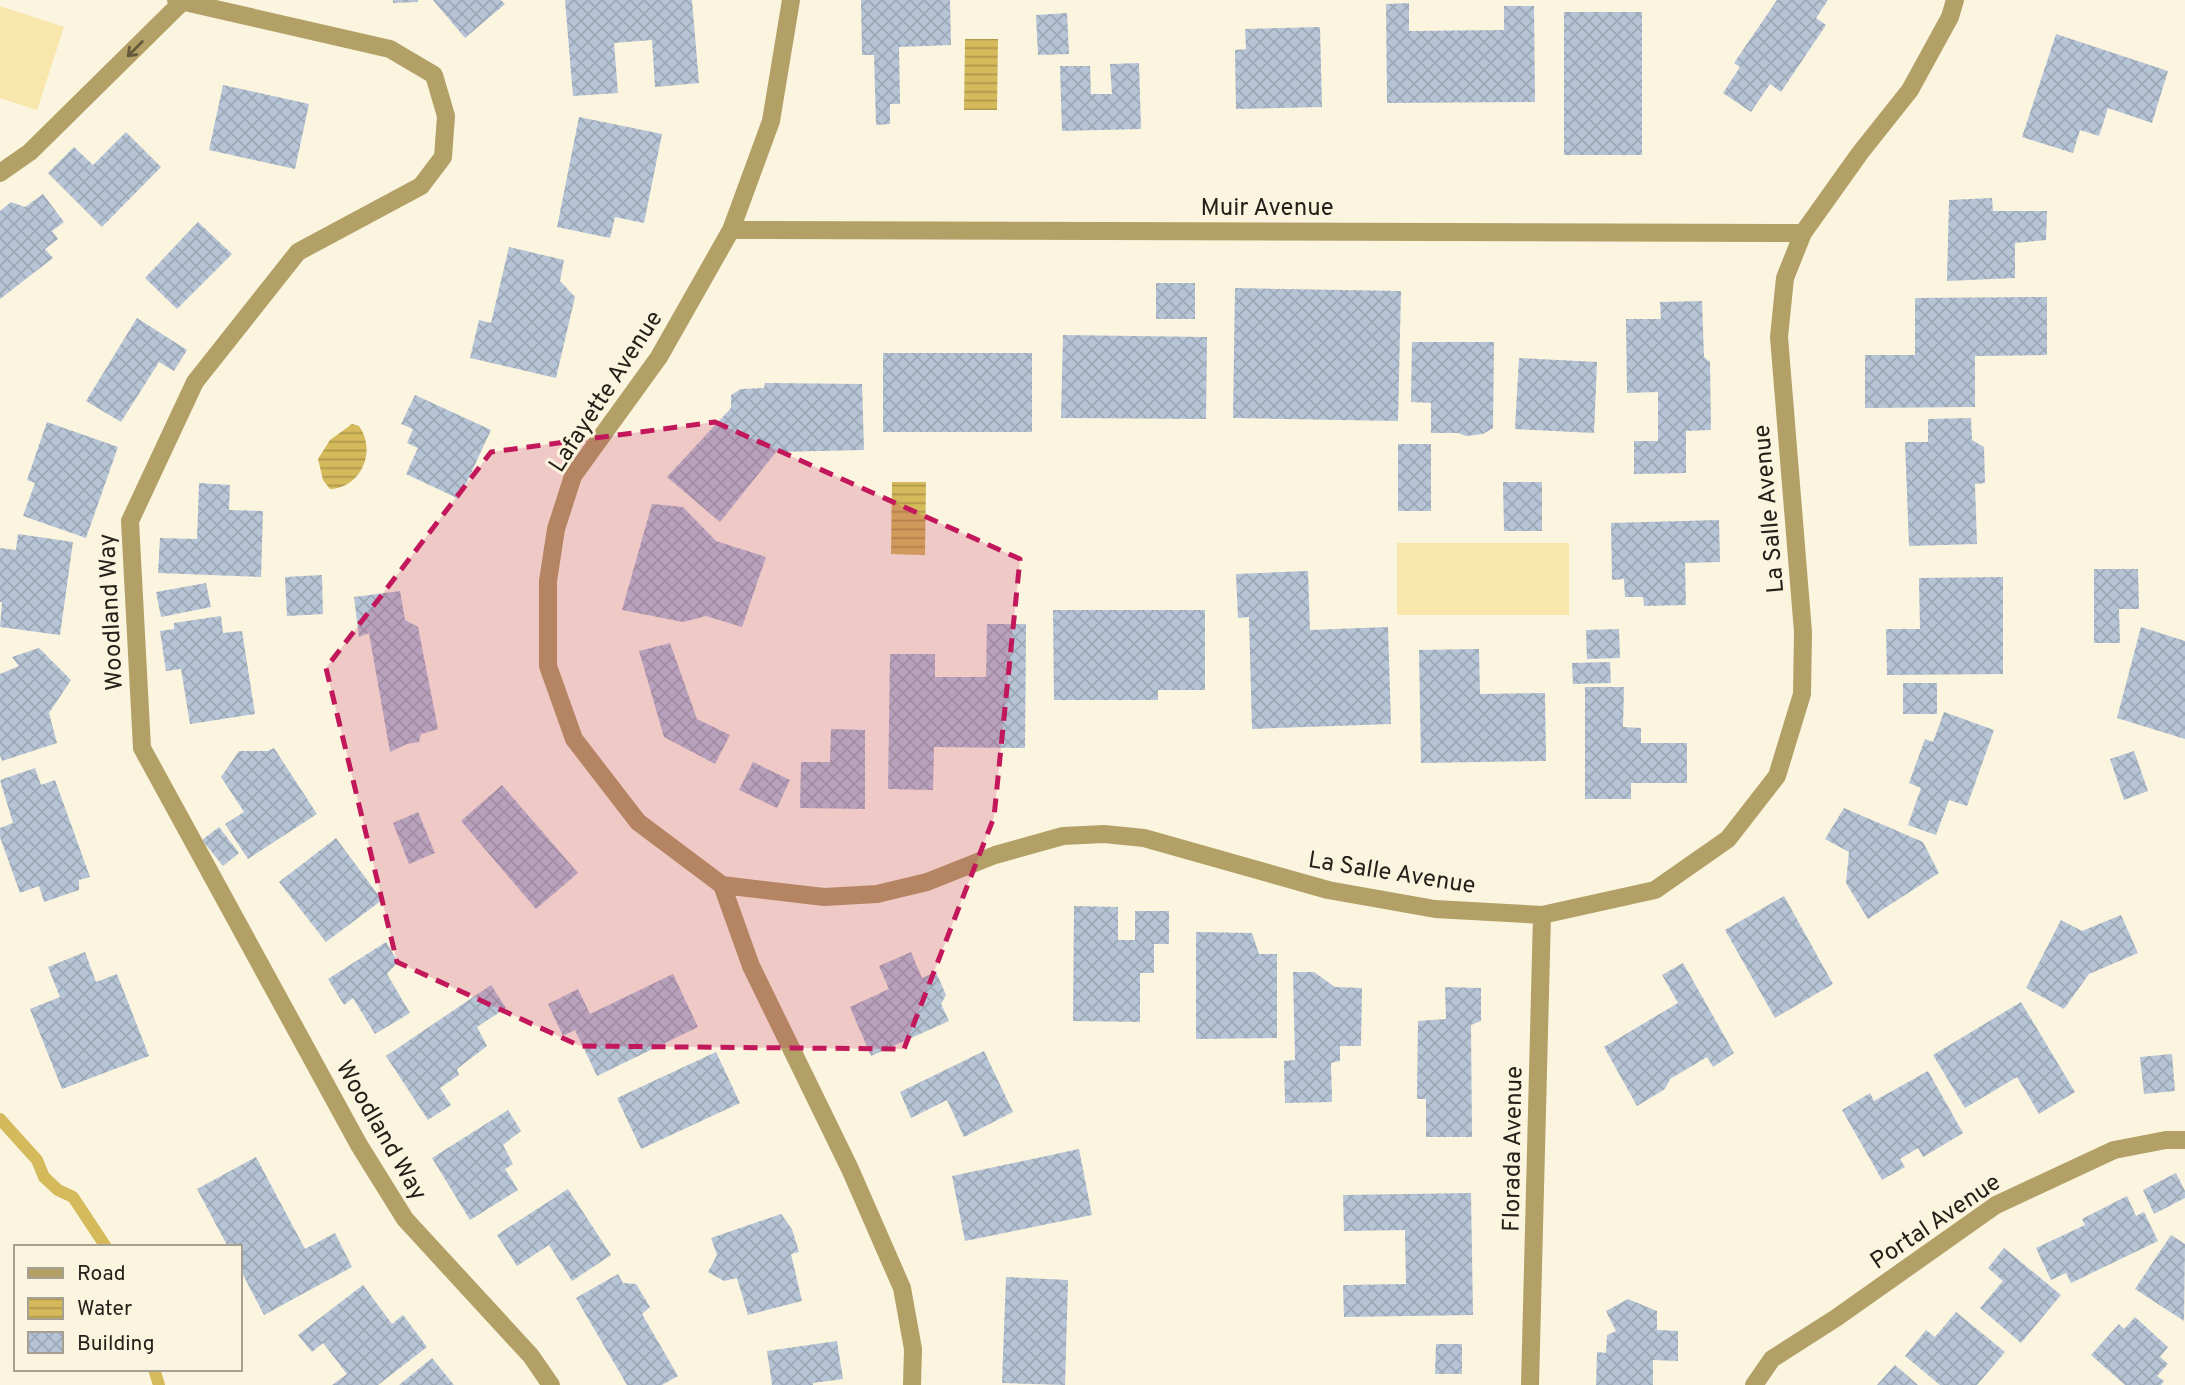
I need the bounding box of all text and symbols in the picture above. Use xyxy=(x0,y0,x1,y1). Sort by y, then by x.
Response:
one-way arrow xyxy=(126,41,143,58)
street label: Muir Avenue xyxy=(1200,194,1334,224)
street label: Lafayette Avenue xyxy=(543,305,670,479)
street label: La Salle Avenue xyxy=(1748,423,1792,594)
street label: Woodland Way xyxy=(93,533,131,691)
street label: La Salle Avenue xyxy=(1306,846,1478,902)
street label: Woodland Way xyxy=(328,1055,433,1207)
street label: Florada Avenue xyxy=(1498,1066,1530,1232)
street label: Portal Avenue xyxy=(1865,1168,2007,1277)
legend xyxy=(14,1245,242,1371)
text: Road xyxy=(77,1261,126,1288)
text: Water xyxy=(77,1296,132,1323)
text: Building xyxy=(77,1331,155,1358)

